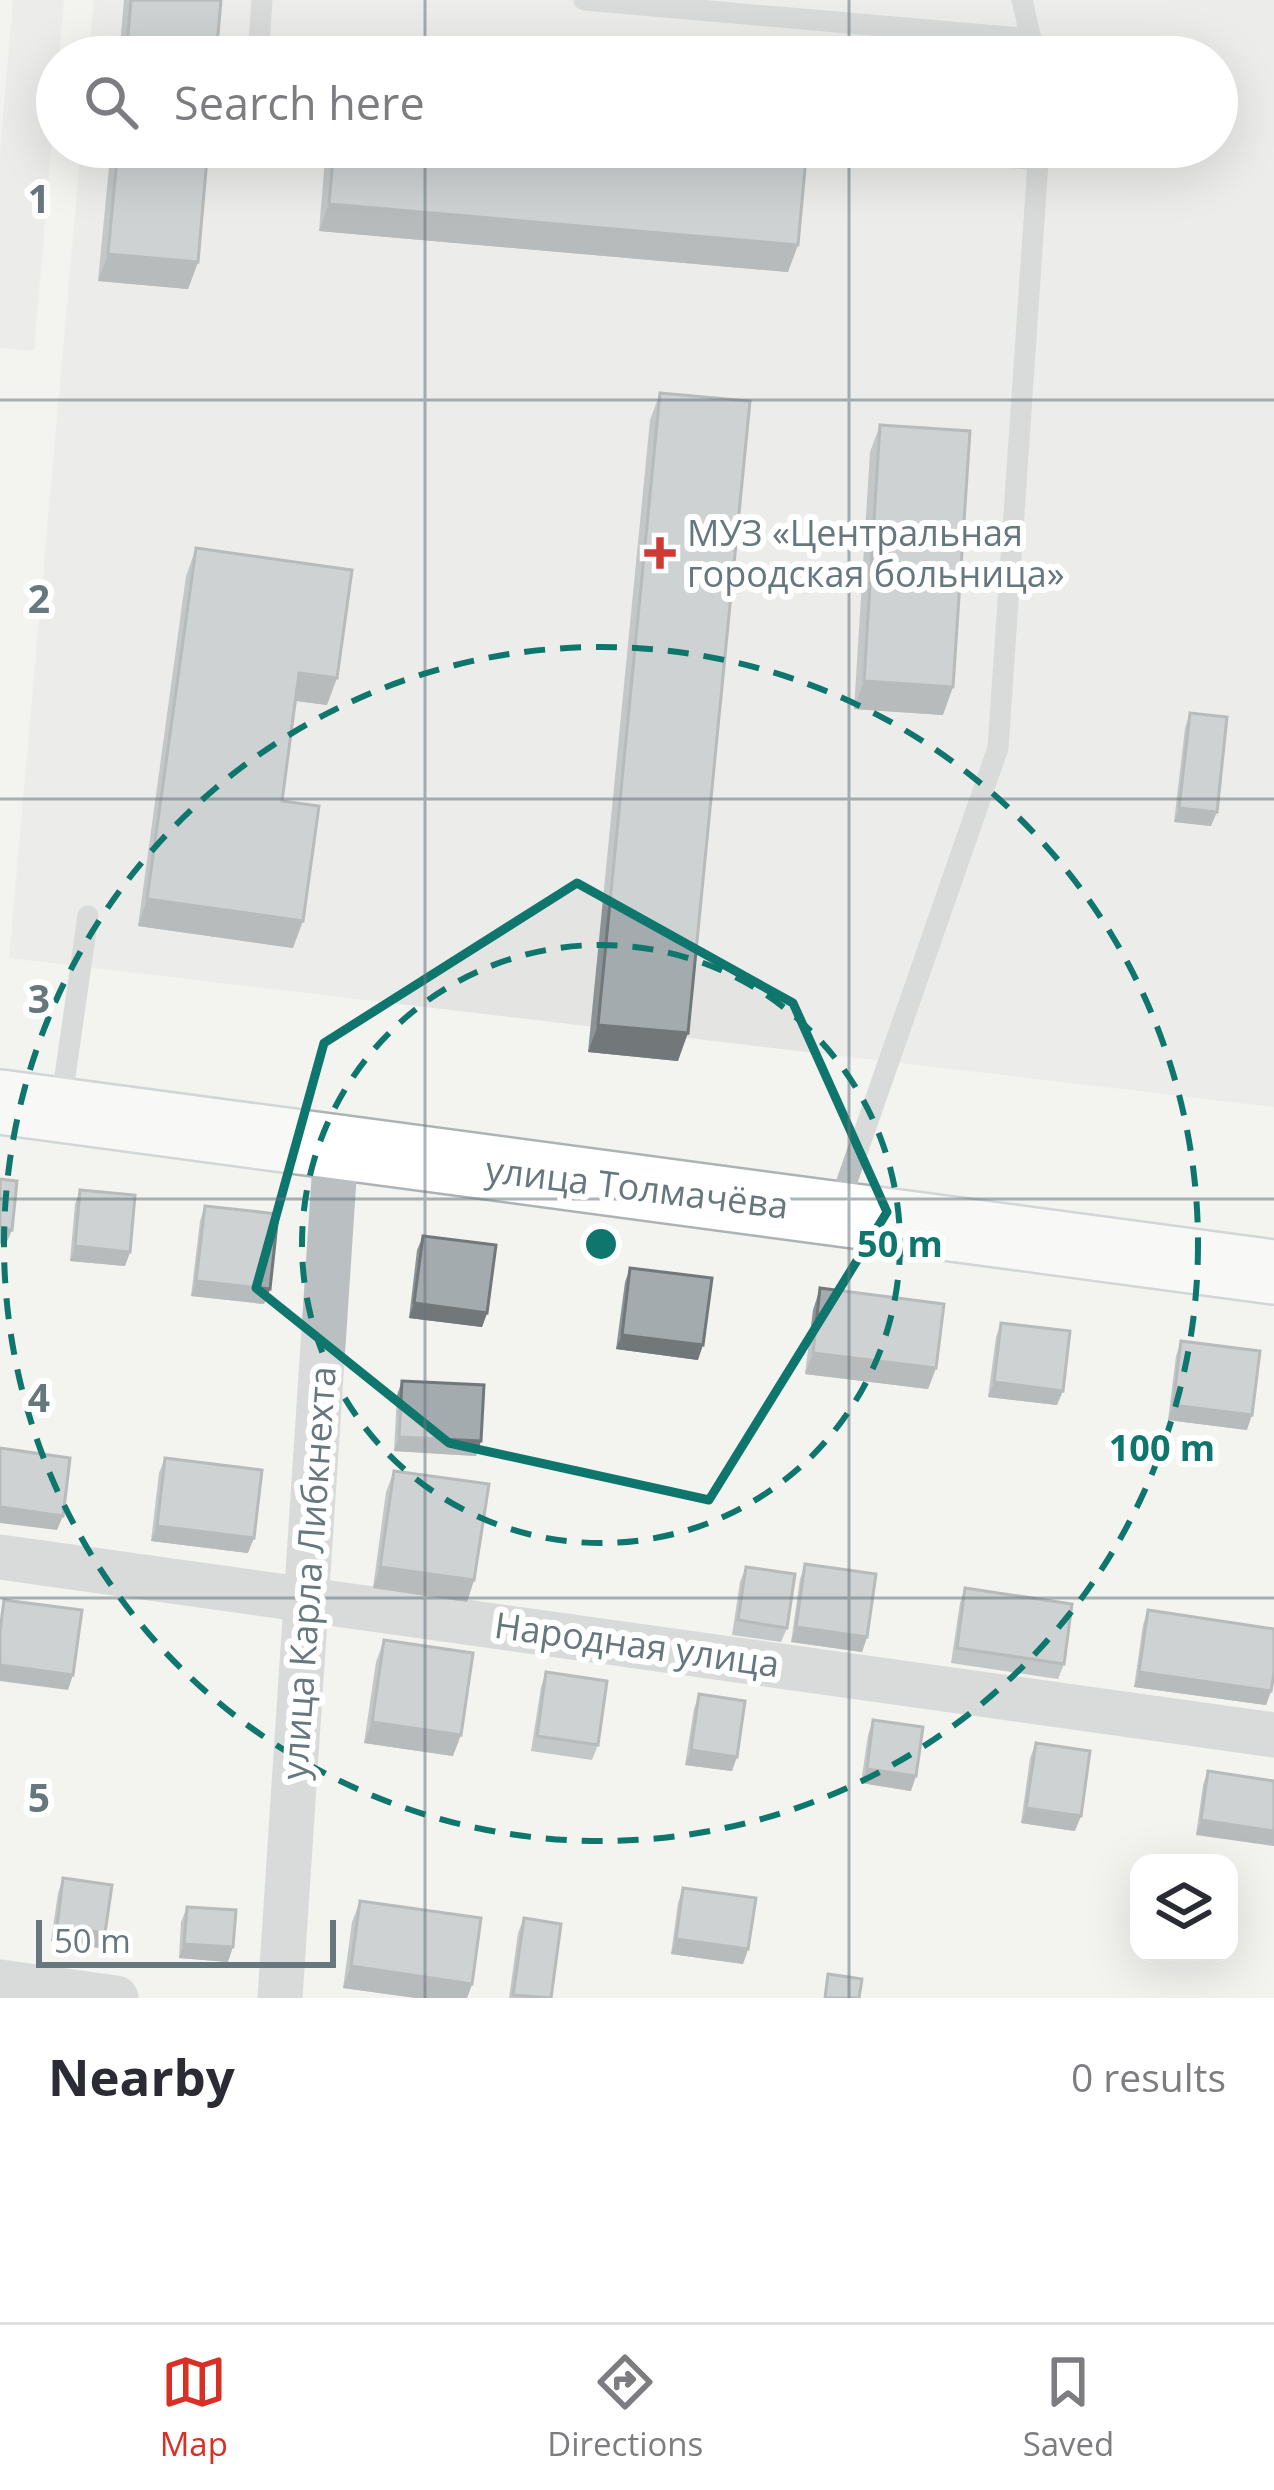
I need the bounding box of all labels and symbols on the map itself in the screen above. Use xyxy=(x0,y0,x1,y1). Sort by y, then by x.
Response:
text: 1 xyxy=(28,171,50,224)
place label: МУЗ «Центральная городская больница» xyxy=(687,508,1065,598)
marker: МУЗ «Центральная городская больница» xyxy=(644,537,676,569)
text: 2 xyxy=(28,571,50,624)
text: 3 xyxy=(28,971,50,1024)
street label: улица Толмачёва xyxy=(483,1144,791,1230)
text: 50 m xyxy=(857,1219,943,1268)
centre of rings xyxy=(580,1223,622,1265)
street label: улица Карла Либкнехта xyxy=(269,1365,347,1781)
text: 4 xyxy=(28,1370,50,1423)
text: 100 m xyxy=(1109,1423,1215,1472)
street label: Народная улица xyxy=(491,1600,783,1688)
text: 5 xyxy=(28,1770,50,1823)
scale bar xyxy=(36,1914,336,1967)

